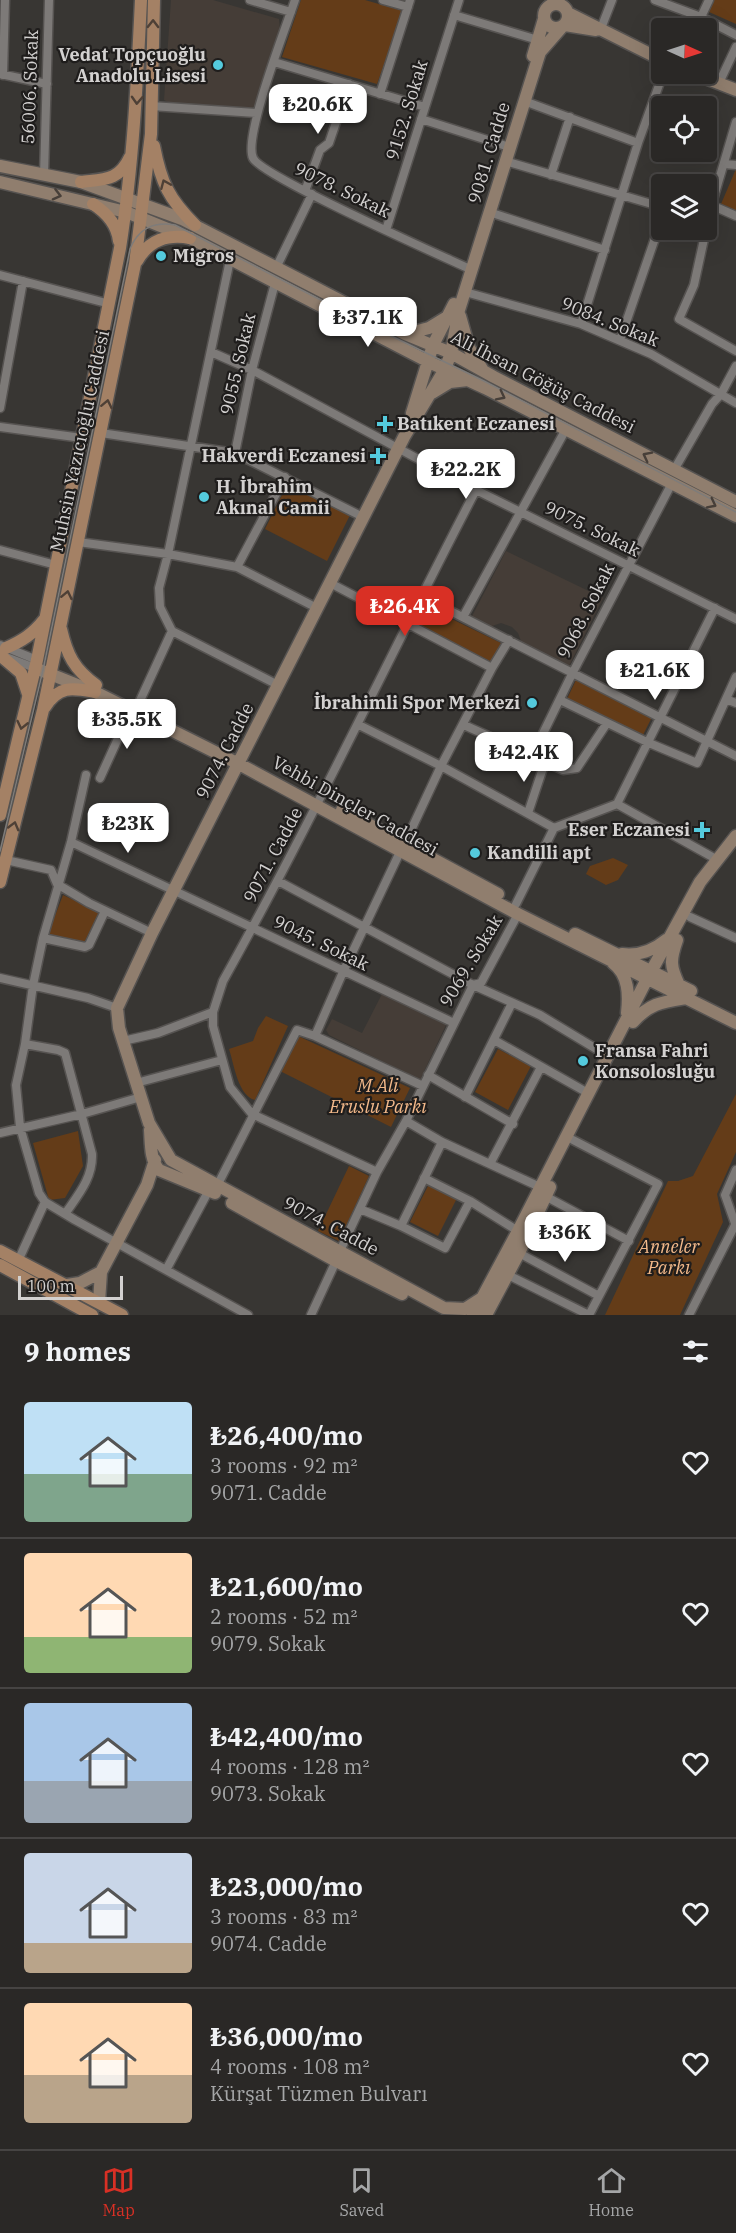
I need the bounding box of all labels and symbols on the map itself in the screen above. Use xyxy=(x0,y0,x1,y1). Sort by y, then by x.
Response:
north arrow xyxy=(651,18,717,84)
one-way arrow xyxy=(147,19,159,28)
street label: 56006. Sokak xyxy=(16,29,43,145)
place label: Vedat Topçuoğlu Anadolu Lisesi xyxy=(58,43,206,87)
street label: 9152. Sokak xyxy=(380,56,433,163)
marker: Vedat Topçuoğlu Anadolu Lisesi xyxy=(211,58,225,72)
pin: ₺20.6K xyxy=(269,84,367,135)
one-way arrow xyxy=(130,96,143,105)
street label: 9081. Cadde xyxy=(462,99,515,206)
street label: 9078. Sokak xyxy=(291,156,394,223)
one-way arrow xyxy=(160,180,172,191)
one-way arrow xyxy=(52,188,62,201)
place label: Migros xyxy=(173,244,234,267)
marker: Migros xyxy=(154,249,168,263)
street label: 9084. Sokak xyxy=(558,291,663,352)
pin: ₺37.1K xyxy=(319,297,417,348)
street label: 9055. Sokak xyxy=(215,310,261,417)
street label: Ali İhsan Göğüş Caddesi xyxy=(447,325,639,438)
street label: Muhsin Yazıcıoğlu Caddesi xyxy=(45,328,114,554)
one-way arrow xyxy=(495,388,506,400)
one-way arrow xyxy=(100,399,113,409)
place label: Batıkent Eczanesi xyxy=(397,412,555,435)
marker: Batıkent Eczanesi xyxy=(378,417,392,431)
place label: Hakverdi Eczanesi xyxy=(202,444,366,467)
marker: Hakverdi Eczanesi xyxy=(371,449,385,463)
pin: ₺22.2K xyxy=(417,449,515,500)
one-way arrow xyxy=(642,452,653,463)
place label: H. İbrahim Akınal Camii xyxy=(216,475,330,519)
marker: H. İbrahim Akınal Camii xyxy=(197,490,211,504)
street label: 9075. Sokak xyxy=(541,495,644,562)
one-way arrow xyxy=(706,497,716,508)
street label: 9068. Sokak xyxy=(552,559,620,662)
pin: ₺26.4K xyxy=(356,586,454,637)
one-way arrow xyxy=(60,590,73,600)
pin: ₺21.6K xyxy=(606,650,704,701)
place label: İbrahimli Spor Merkezi xyxy=(314,691,520,714)
marker: İbrahimli Spor Merkezi xyxy=(525,696,539,710)
pin: ₺35.5K xyxy=(78,699,176,750)
street label: 9074. Cadde xyxy=(190,699,259,803)
one-way arrow xyxy=(16,720,29,730)
pin: ₺42.4K xyxy=(475,732,573,783)
street label: Vehbi Dinçler Caddesi xyxy=(268,750,443,861)
pin: ₺23K xyxy=(92,803,164,854)
street label: 9071. Cadde xyxy=(238,803,307,907)
place label: Eser Eczanesi xyxy=(568,818,690,841)
one-way arrow xyxy=(7,821,20,831)
marker: Eser Eczanesi xyxy=(695,823,709,837)
place label: Kandilli apt xyxy=(487,841,591,864)
marker: Kandilli apt xyxy=(468,846,482,860)
street label: 9045. Sokak xyxy=(270,909,373,976)
street label: 9069. Sokak xyxy=(434,910,507,1011)
place label: Fransa Fahri Konsolosluğu xyxy=(595,1039,716,1083)
marker: Fransa Fahri Konsolosluğu xyxy=(576,1054,590,1068)
park label: M.Ali Eruslu Parkı xyxy=(328,1074,427,1118)
street label: 9074. Cadde xyxy=(279,1191,383,1260)
pin: ₺36K xyxy=(529,1212,601,1263)
park label: Anneler Parkı xyxy=(638,1235,701,1279)
scale bar xyxy=(18,1273,123,1300)

